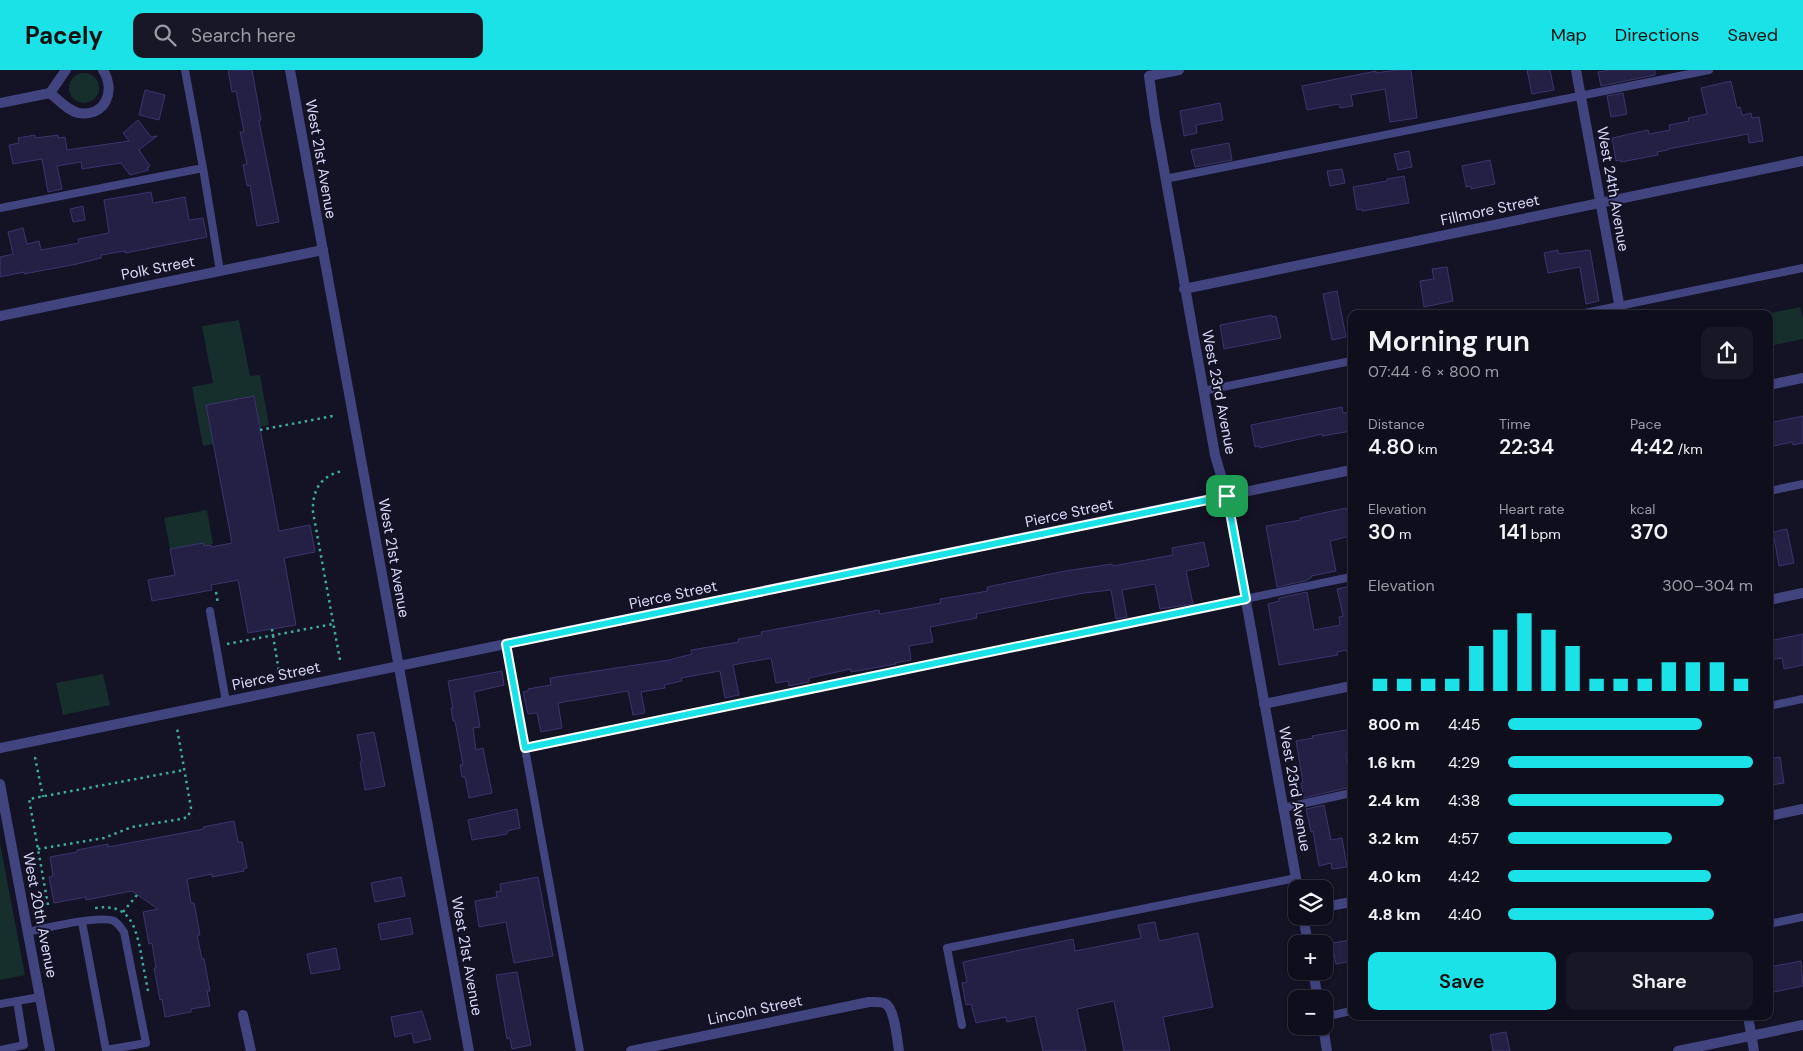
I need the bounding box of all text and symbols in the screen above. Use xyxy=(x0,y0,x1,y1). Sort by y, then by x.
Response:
search box xyxy=(133,13,483,58)
text: Pacely xyxy=(25,20,103,51)
icon: search xyxy=(151,21,179,49)
text: Search here xyxy=(191,23,296,48)
text: Map xyxy=(1551,23,1587,47)
text: Directions xyxy=(1615,23,1700,47)
text: Saved xyxy=(1728,23,1778,47)
street label: West 21st Avenue xyxy=(301,98,341,220)
street label: West 24th Avenue xyxy=(1592,125,1634,253)
street label: Fillmore Street xyxy=(1439,190,1542,230)
street label: Polk Street xyxy=(119,251,197,285)
text: Morning run xyxy=(1368,323,1530,360)
button: share xyxy=(1701,327,1753,379)
street label: West 23rd Avenue xyxy=(1197,328,1241,456)
text: 07:44 · 6 × 800 m xyxy=(1368,361,1499,382)
text: Distance xyxy=(1368,415,1425,433)
text: Time xyxy=(1499,415,1531,433)
text: Pace xyxy=(1630,415,1661,433)
text: 4.80 xyxy=(1368,433,1414,461)
text: 22:34 xyxy=(1499,433,1554,461)
text: 4:42 xyxy=(1630,433,1674,461)
text: km xyxy=(1414,440,1437,458)
text: /km xyxy=(1674,440,1703,458)
pin xyxy=(1206,475,1248,517)
icon: arrive xyxy=(1213,482,1241,510)
street label: Pierce Street xyxy=(1023,494,1115,532)
street label: West 21st Avenue xyxy=(374,497,414,619)
text: Elevation xyxy=(1368,500,1426,518)
text: Heart rate xyxy=(1499,500,1564,518)
text: kcal xyxy=(1630,500,1655,518)
text: 30 xyxy=(1368,518,1395,546)
text: 141 xyxy=(1499,518,1527,546)
text: 370 xyxy=(1630,518,1668,546)
text: m xyxy=(1395,525,1411,543)
text: bpm xyxy=(1527,525,1561,543)
text: Elevation xyxy=(1368,575,1435,596)
text: 300–304 m xyxy=(1662,575,1753,596)
street label: Pierce Street xyxy=(627,576,719,614)
street label: Pierce Street xyxy=(230,657,322,695)
text: 800 m xyxy=(1368,714,1419,735)
text: 4:45 xyxy=(1448,714,1480,735)
street label: West 23rd Avenue xyxy=(1274,725,1316,853)
text: 1.6 km xyxy=(1368,752,1416,773)
text: 4:29 xyxy=(1448,752,1480,773)
text: 2.4 km xyxy=(1368,790,1420,811)
text: 4:38 xyxy=(1448,790,1480,811)
text: 3.2 km xyxy=(1368,828,1419,849)
text: 4:57 xyxy=(1448,828,1479,849)
street label: West 20th Avenue xyxy=(18,850,62,980)
text: 4.0 km xyxy=(1368,866,1421,887)
text: 4:42 xyxy=(1448,866,1480,887)
map controls xyxy=(1288,880,1333,1035)
button: layers xyxy=(1288,880,1333,925)
street label: West 21st Avenue xyxy=(447,895,487,1017)
text: 4.8 km xyxy=(1368,904,1421,925)
text: 4:40 xyxy=(1448,904,1482,925)
button: + xyxy=(1288,935,1333,980)
button: Save xyxy=(1368,952,1556,1010)
button: Share xyxy=(1566,952,1753,1010)
street label: Lincoln Street xyxy=(706,990,804,1030)
button: − xyxy=(1288,990,1333,1035)

